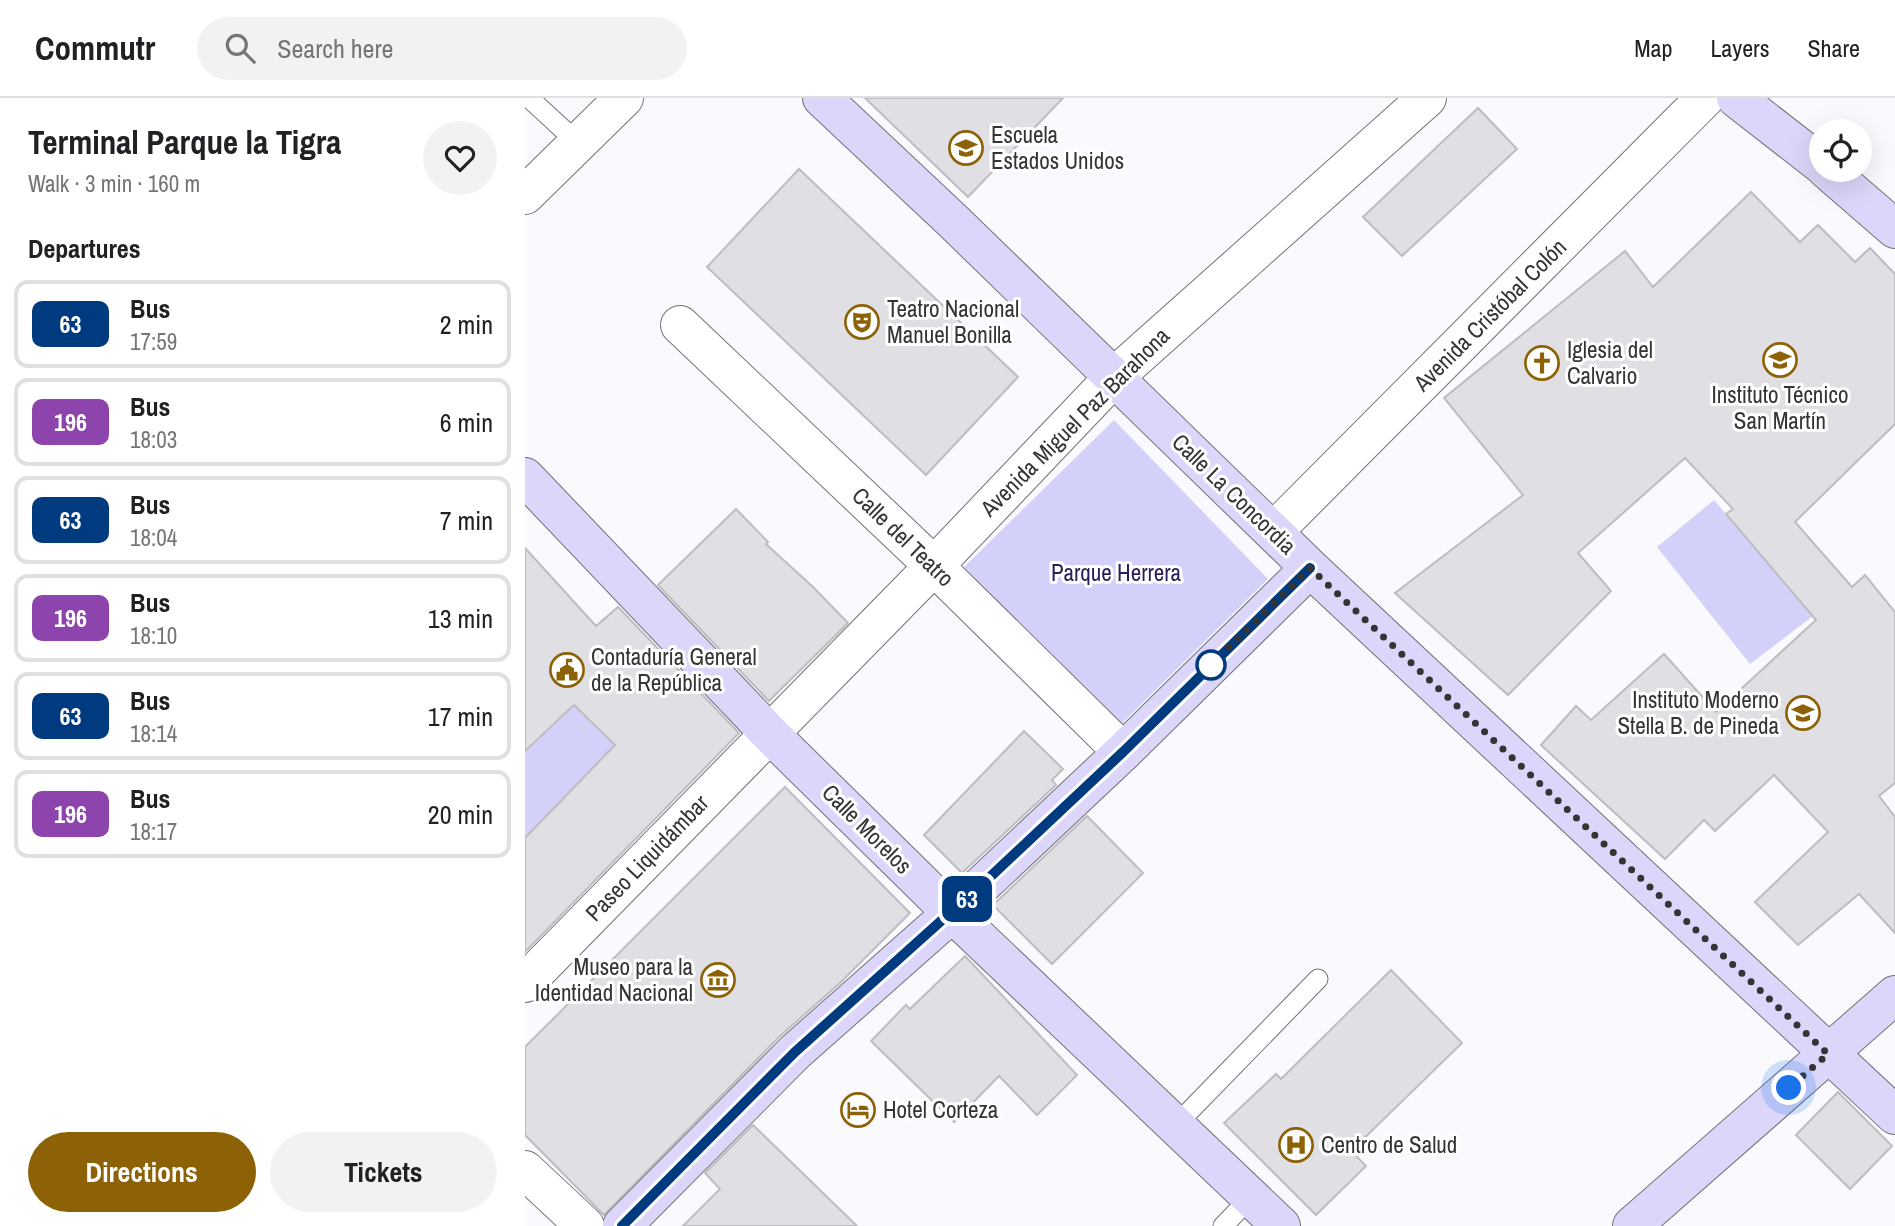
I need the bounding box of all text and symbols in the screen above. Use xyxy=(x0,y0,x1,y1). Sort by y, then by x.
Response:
search box xyxy=(197,17,687,80)
text: Commutr xyxy=(35,26,155,70)
icon: search xyxy=(221,29,259,67)
text: Search here xyxy=(277,31,393,66)
text: Map xyxy=(1634,32,1672,64)
text: Layers xyxy=(1710,32,1769,64)
text: Share xyxy=(1807,32,1860,64)
place label: Escuela Estados Unidos xyxy=(991,119,1124,176)
map controls xyxy=(1809,119,1872,182)
button: locate xyxy=(1809,119,1872,182)
text: Terminal Parque la Tigra xyxy=(28,120,341,164)
button: heart xyxy=(423,121,497,195)
school or university icon: Escuela Estados Unidos xyxy=(947,129,985,167)
text: Walk · 3 min · 160 m xyxy=(28,168,200,199)
text: Departures xyxy=(28,231,141,266)
street label: Avenida Cristóbal Colón xyxy=(1406,232,1573,398)
text: Bus xyxy=(130,291,170,326)
place label: Teatro Nacional Manuel Bonilla xyxy=(887,293,1019,350)
theatre icon: Teatro Nacional Manuel Bonilla xyxy=(843,303,881,341)
text: 2 min xyxy=(440,307,493,342)
text: 63 xyxy=(60,308,81,340)
street label: Avenida Miguel Paz Barahona xyxy=(973,320,1176,524)
text: 17:59 xyxy=(130,326,177,357)
place label: Iglesia del Calvario xyxy=(1567,334,1653,391)
school or university icon: Instituto Técnico San Martín xyxy=(1761,341,1799,379)
church icon: Iglesia del Calvario xyxy=(1523,344,1561,382)
place label: Instituto Técnico San Martín xyxy=(1711,379,1849,436)
text: Bus xyxy=(130,389,170,424)
text: 6 min xyxy=(440,405,493,440)
text: 196 xyxy=(54,406,87,438)
text: 18:03 xyxy=(130,424,177,455)
street label: Calle La Concordia xyxy=(1166,426,1304,561)
street label: Calle del Teatro xyxy=(846,480,961,593)
text: Bus xyxy=(130,487,170,522)
text: 7 min xyxy=(440,503,493,538)
text: 63 xyxy=(60,504,81,536)
text: 18:04 xyxy=(130,522,177,553)
park label: Parque Herrera xyxy=(1051,557,1181,588)
text: Bus xyxy=(130,585,170,620)
text: 13 min xyxy=(428,601,493,636)
text: 196 xyxy=(54,602,87,634)
text: 18:10 xyxy=(130,620,177,651)
place label: Contaduría General de la República xyxy=(591,641,757,698)
unlabelled marker xyxy=(1196,650,1226,680)
public building icon: Contaduría General de la República xyxy=(548,651,586,689)
text: Bus xyxy=(130,683,170,718)
place label: Instituto Moderno Stella B. de Pineda xyxy=(1618,684,1780,741)
school or university icon: Instituto Moderno Stella B. de Pineda xyxy=(1784,694,1822,732)
text: 17 min xyxy=(428,699,493,734)
text: 63 xyxy=(60,700,81,732)
text: 18:14 xyxy=(130,718,177,749)
street label: Calle Morelos xyxy=(816,777,919,880)
text: Bus xyxy=(130,781,170,816)
street label: Paseo Liquidámbar xyxy=(578,787,715,928)
text: 20 min xyxy=(428,797,493,832)
text: 196 xyxy=(54,798,87,830)
text: 18:17 xyxy=(130,816,177,847)
line badge: 63 xyxy=(935,876,999,922)
text: 63 xyxy=(956,883,978,915)
place label: Museo para la Identidad Nacional xyxy=(535,951,694,1008)
museum icon: Museo para la Identidad Nacional xyxy=(699,961,737,999)
your location xyxy=(1771,1070,1806,1105)
hotel icon: Hotel Corteza xyxy=(839,1091,877,1129)
place label: Hotel Corteza xyxy=(883,1094,999,1125)
hospital icon: Centro de Salud xyxy=(1277,1126,1315,1164)
place label: Centro de Salud xyxy=(1321,1129,1457,1160)
button: Directions xyxy=(28,1132,256,1212)
button: Tickets xyxy=(270,1132,497,1212)

